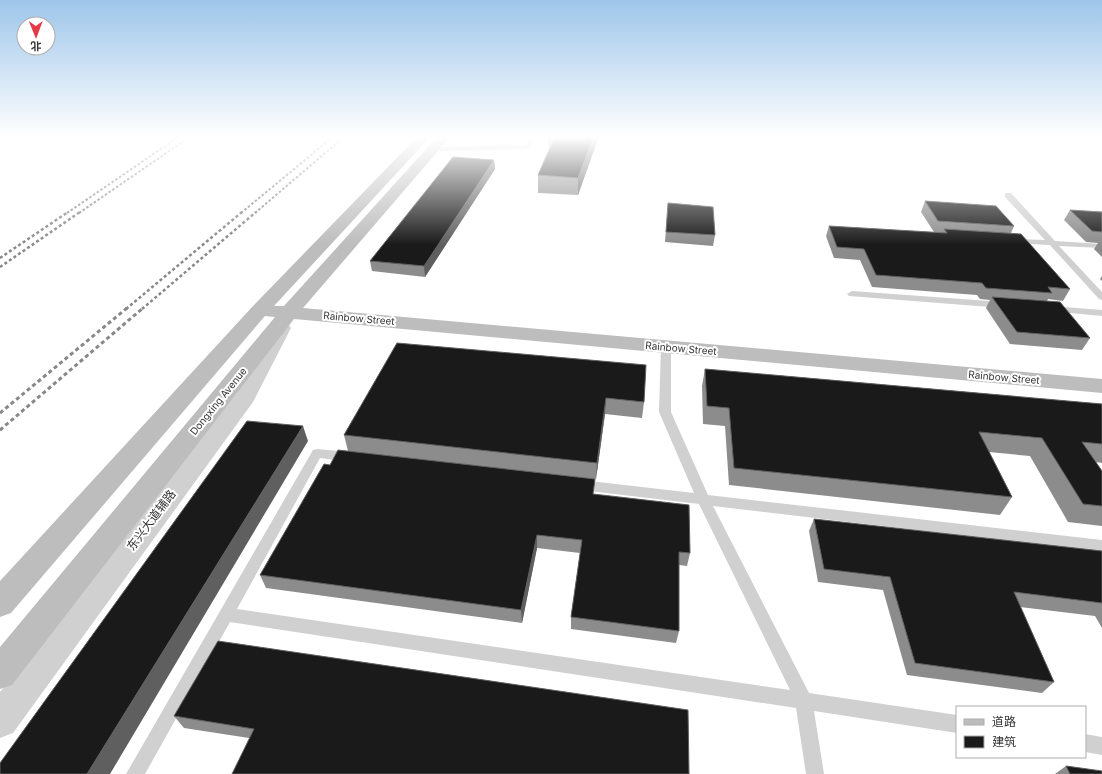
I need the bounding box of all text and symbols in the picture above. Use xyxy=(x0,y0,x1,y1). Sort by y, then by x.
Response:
north arrow xyxy=(16,16,56,56)
text: 北 xyxy=(31,39,42,53)
street label: Rainbow Street xyxy=(323,309,396,327)
street label: Rainbow Street xyxy=(645,339,718,357)
street label: Dongxing Avenue xyxy=(187,365,249,437)
street label: Rainbow Street xyxy=(968,368,1041,386)
street label: 东兴大道辅路 xyxy=(123,487,179,553)
legend xyxy=(956,706,1086,758)
text: 道路 xyxy=(992,714,1016,729)
text: 建筑 xyxy=(992,734,1016,749)

